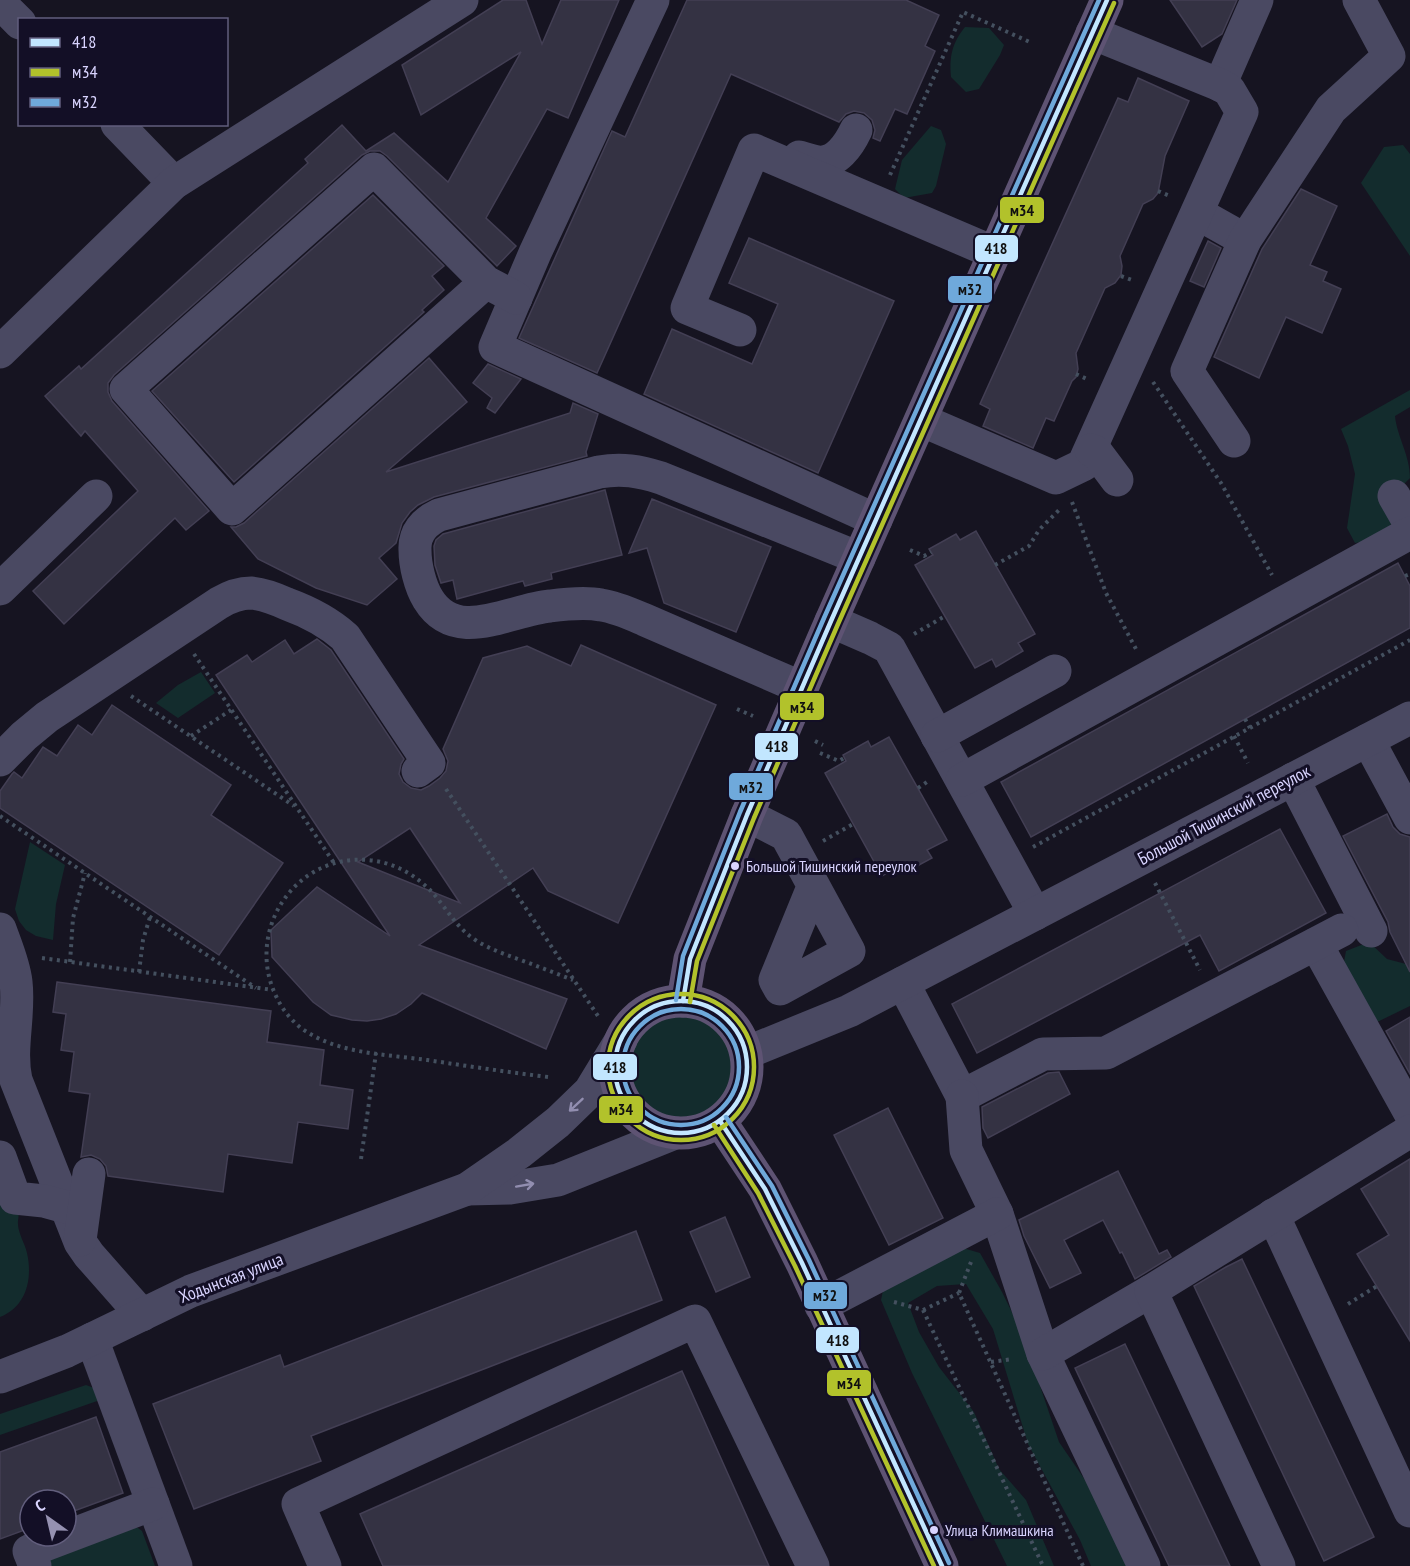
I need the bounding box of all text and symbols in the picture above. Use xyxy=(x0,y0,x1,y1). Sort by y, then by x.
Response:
legend xyxy=(18,18,228,126)
text: 418 xyxy=(72,30,96,53)
text: м34 xyxy=(72,60,98,83)
text: м32 xyxy=(72,90,98,113)
line badge: м34 xyxy=(999,196,1045,224)
text: м34 xyxy=(1010,200,1034,220)
line badge: 418 xyxy=(974,234,1019,263)
text: 418 xyxy=(985,238,1007,258)
line badge: м32 xyxy=(947,275,993,304)
text: м32 xyxy=(958,279,982,299)
line badge: м34 xyxy=(779,692,825,721)
text: м34 xyxy=(790,697,814,717)
line badge: 418 xyxy=(754,732,799,761)
text: 418 xyxy=(766,736,788,756)
street label: Большой Тишинский переулок xyxy=(1134,759,1314,870)
line badge: м32 xyxy=(728,772,774,801)
text: м32 xyxy=(739,777,763,797)
place label: Большой Тишинский переулок xyxy=(746,856,918,876)
marker: Большой Тишинский переулок xyxy=(729,860,741,872)
line badge: 418 xyxy=(592,1053,638,1081)
text: 418 xyxy=(604,1057,626,1077)
line badge: м34 xyxy=(598,1095,644,1124)
one-way arrow xyxy=(568,1097,583,1112)
text: м34 xyxy=(609,1099,633,1119)
one-way arrow xyxy=(515,1180,534,1191)
street label: Ходынская улица xyxy=(175,1247,286,1308)
line badge: м32 xyxy=(803,1281,848,1310)
text: м32 xyxy=(813,1285,837,1305)
line badge: 418 xyxy=(815,1326,860,1354)
text: 418 xyxy=(827,1330,849,1350)
line badge: м34 xyxy=(826,1369,872,1397)
text: м34 xyxy=(837,1373,861,1393)
north arrow xyxy=(18,1488,78,1548)
text: С xyxy=(31,1495,49,1516)
place label: Улица Климашкина xyxy=(945,1520,1054,1540)
marker: Улица Климашкина xyxy=(928,1524,940,1536)

